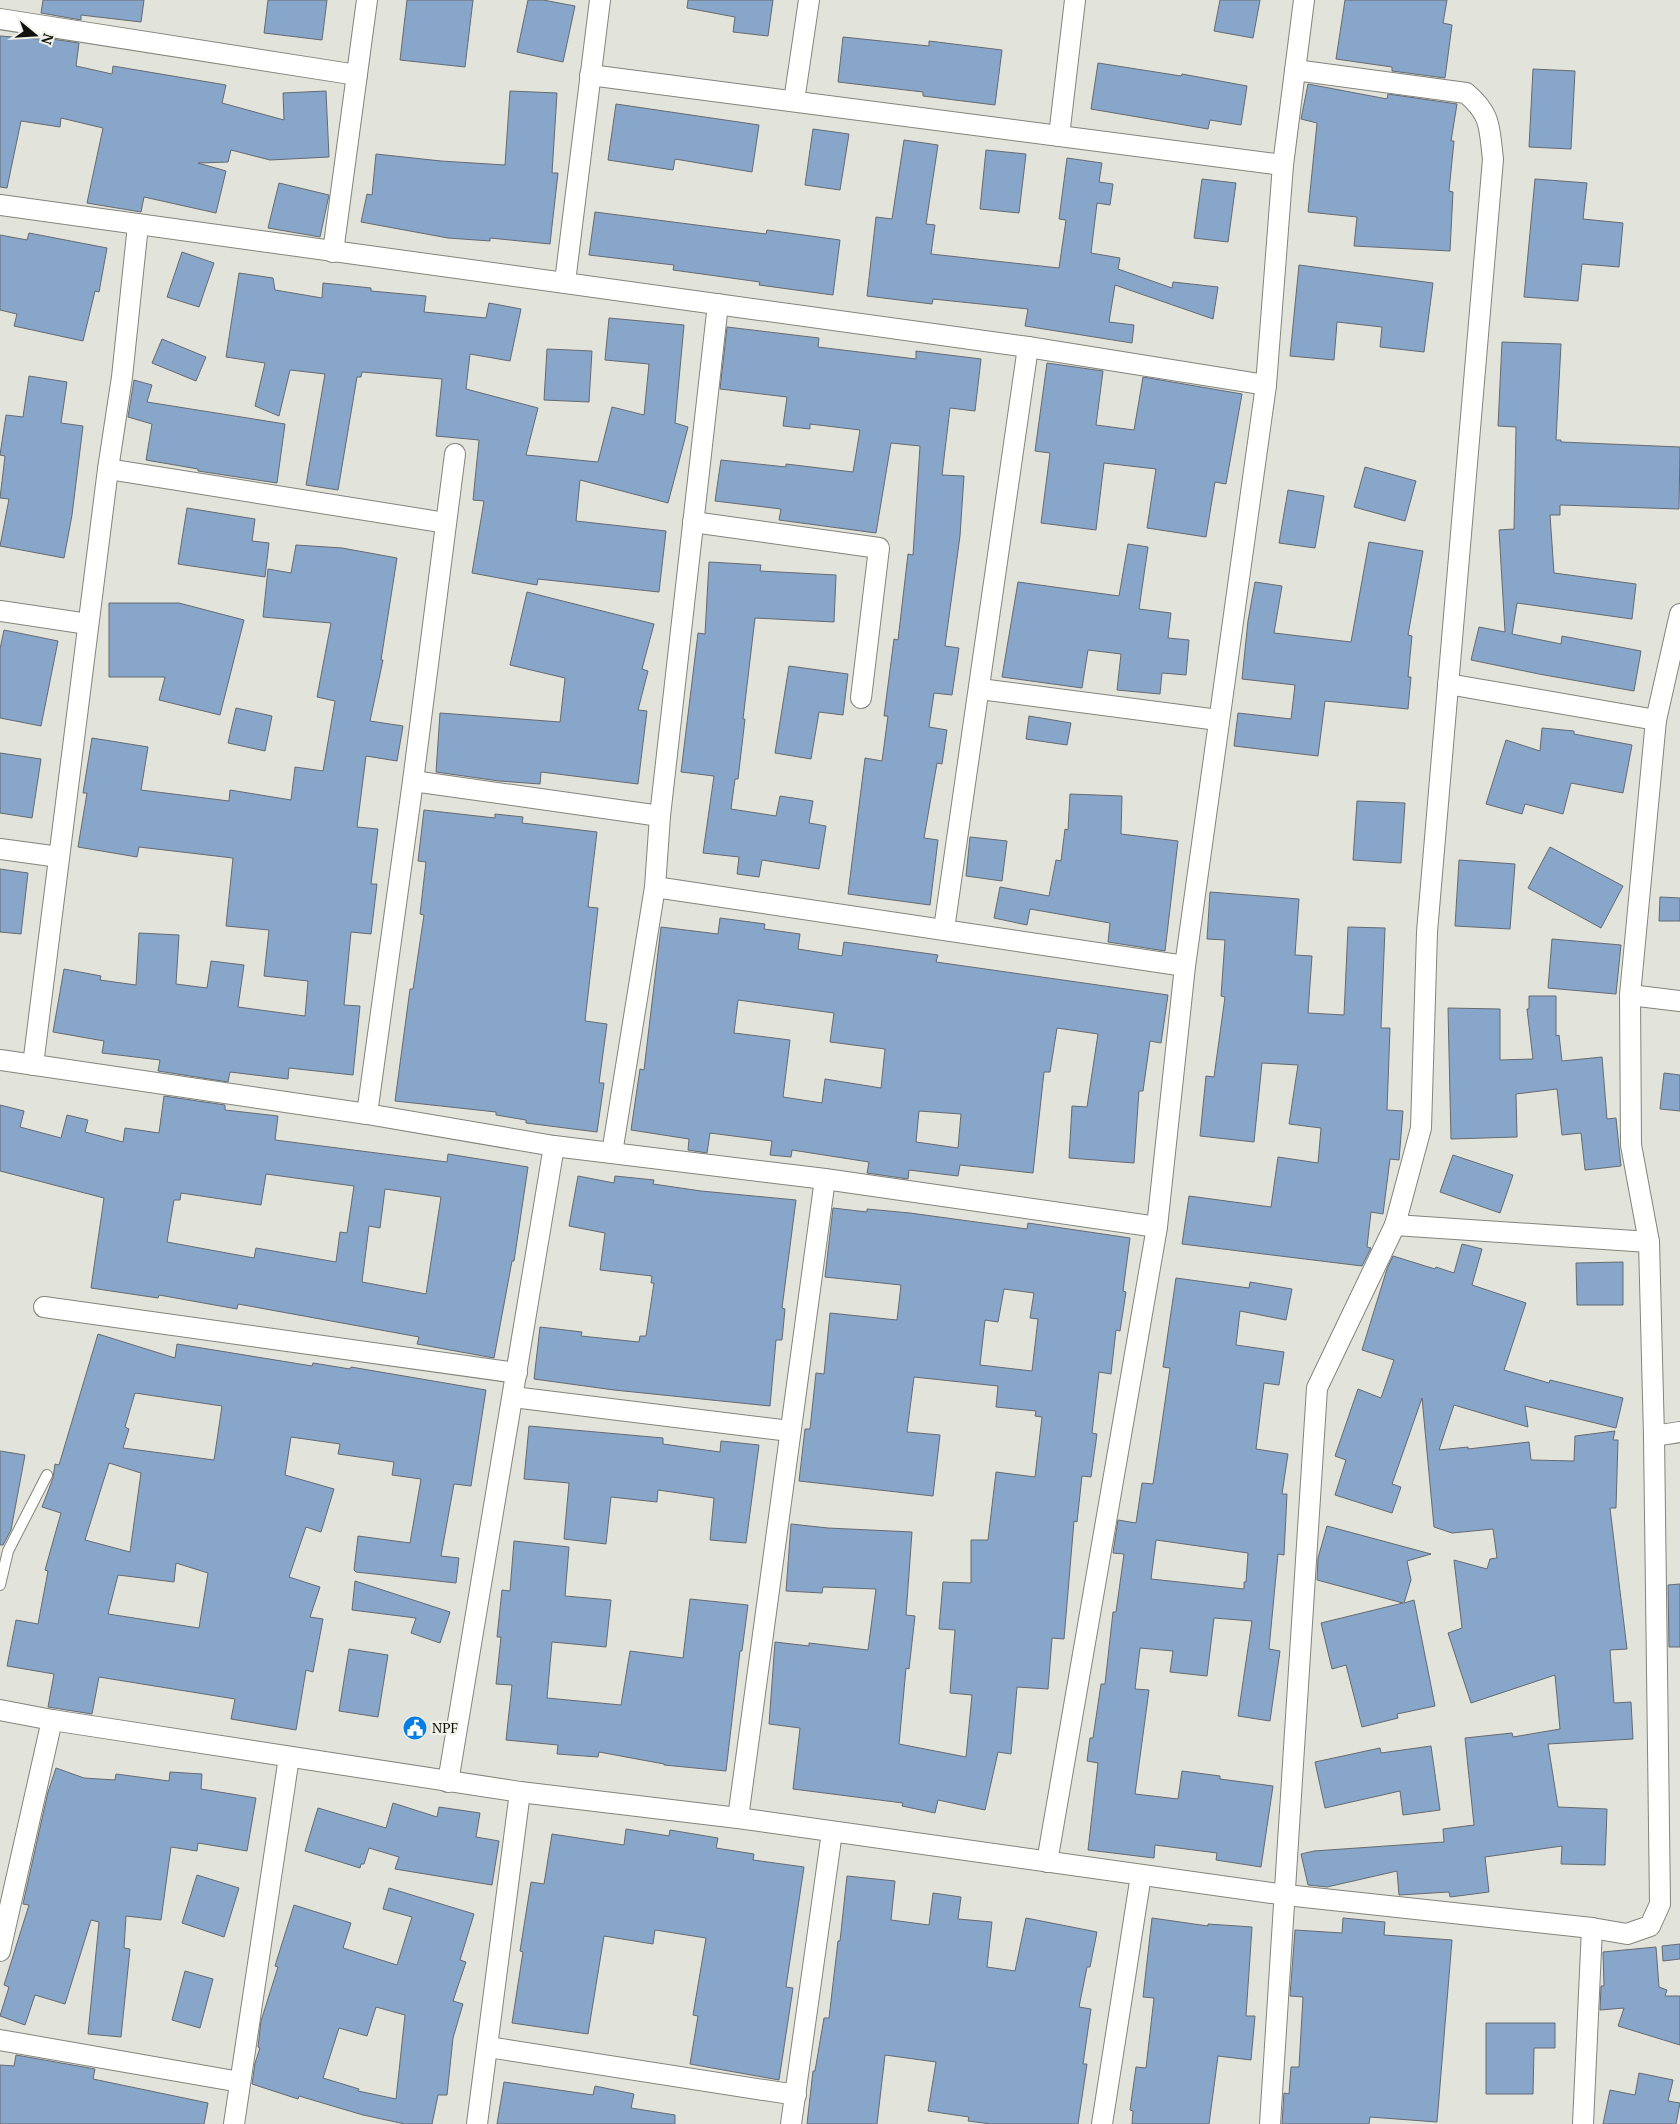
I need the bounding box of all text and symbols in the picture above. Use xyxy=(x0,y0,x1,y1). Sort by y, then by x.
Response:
north arrow xyxy=(10,10,60,60)
text: N xyxy=(37,31,59,48)
public building icon: NPF xyxy=(402,1715,428,1741)
place label: NPF xyxy=(432,1718,458,1737)

